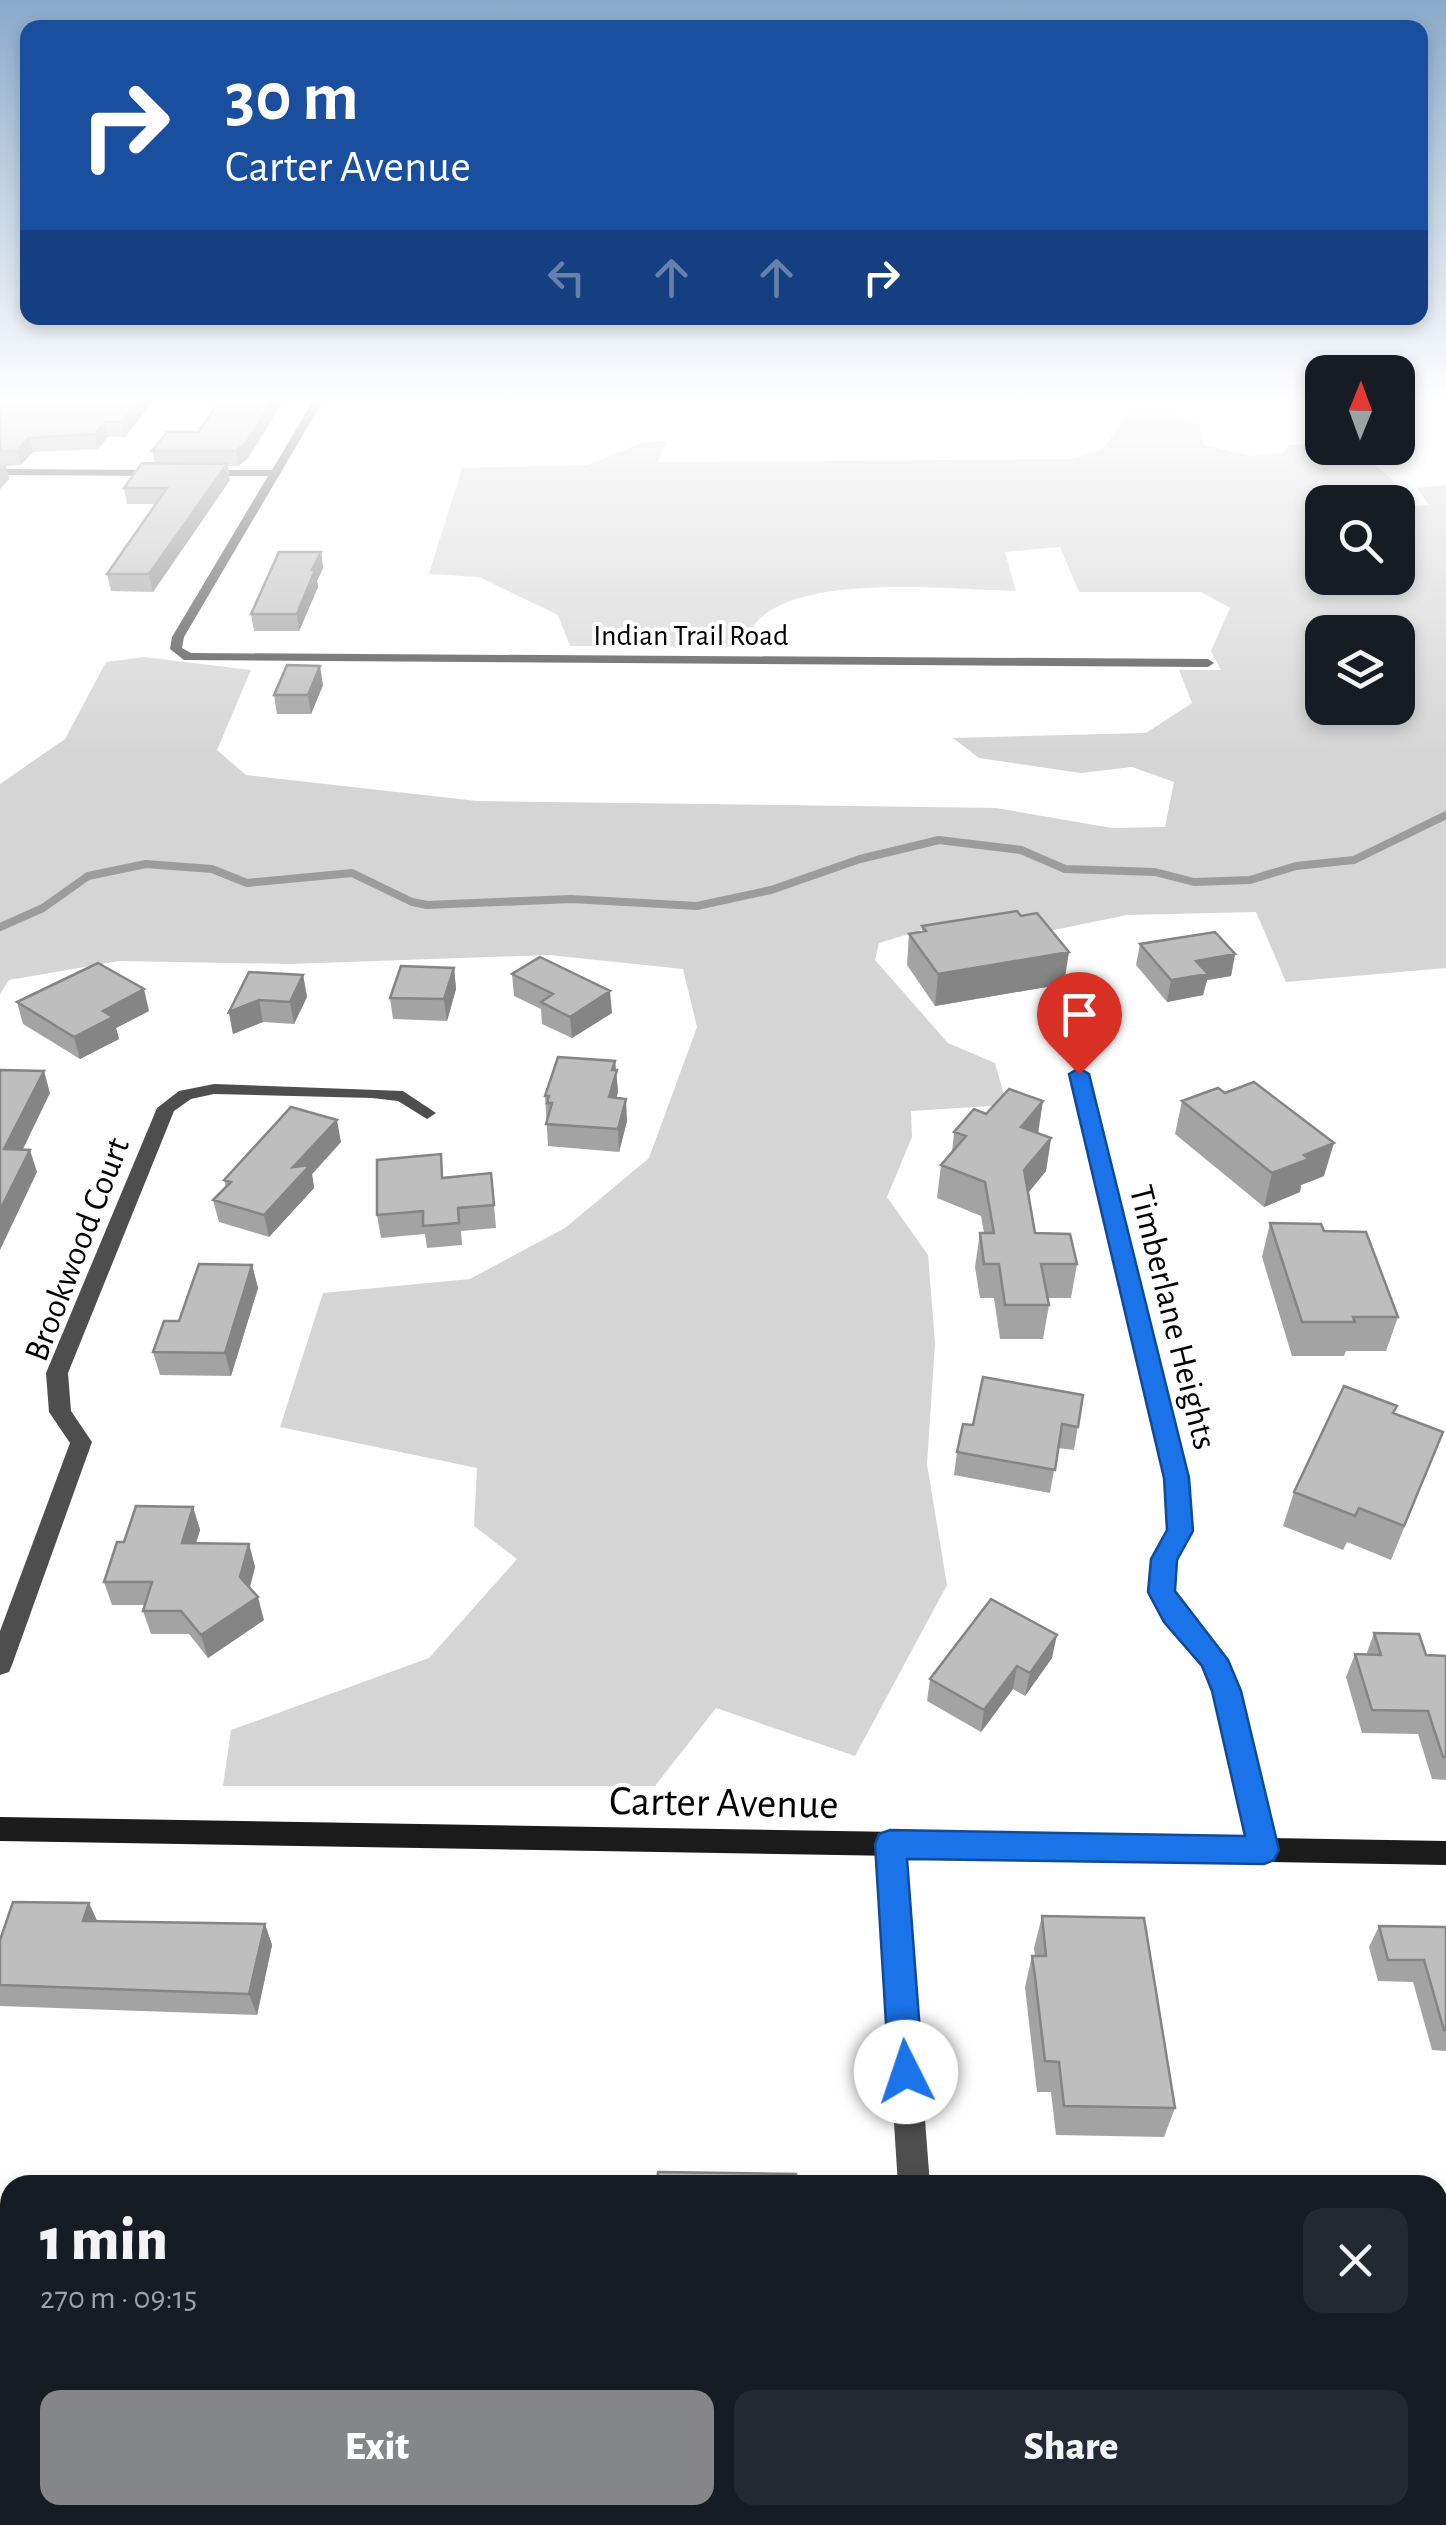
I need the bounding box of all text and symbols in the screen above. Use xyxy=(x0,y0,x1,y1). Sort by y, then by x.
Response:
icon: right xyxy=(60,60,190,190)
text: 30 m xyxy=(225,63,359,133)
text: Carter Avenue xyxy=(225,145,471,190)
icon: left xyxy=(539,250,594,305)
icon: ahead xyxy=(644,250,699,305)
icon: ahead xyxy=(749,250,804,305)
icon: right xyxy=(854,250,909,305)
north arrow xyxy=(1305,355,1415,465)
map controls xyxy=(1305,355,1415,725)
button: search xyxy=(1305,485,1415,595)
button: layers xyxy=(1305,615,1415,725)
street label: Indian Trail Road xyxy=(593,621,789,651)
pin xyxy=(1037,972,1122,1075)
icon: arrive xyxy=(1052,987,1107,1042)
street label: Brookwood Court xyxy=(19,1133,136,1366)
street label: Timberlane Heights xyxy=(1123,1182,1222,1453)
street label: Carter Avenue xyxy=(609,1780,839,1826)
position arrow xyxy=(854,2020,958,2124)
button: close xyxy=(1303,2208,1408,2313)
text: 1 min xyxy=(40,2211,168,2271)
text: 270 m · 09:15 xyxy=(40,2282,197,2314)
button: Exit xyxy=(40,2390,714,2505)
button: Share xyxy=(734,2390,1408,2505)

